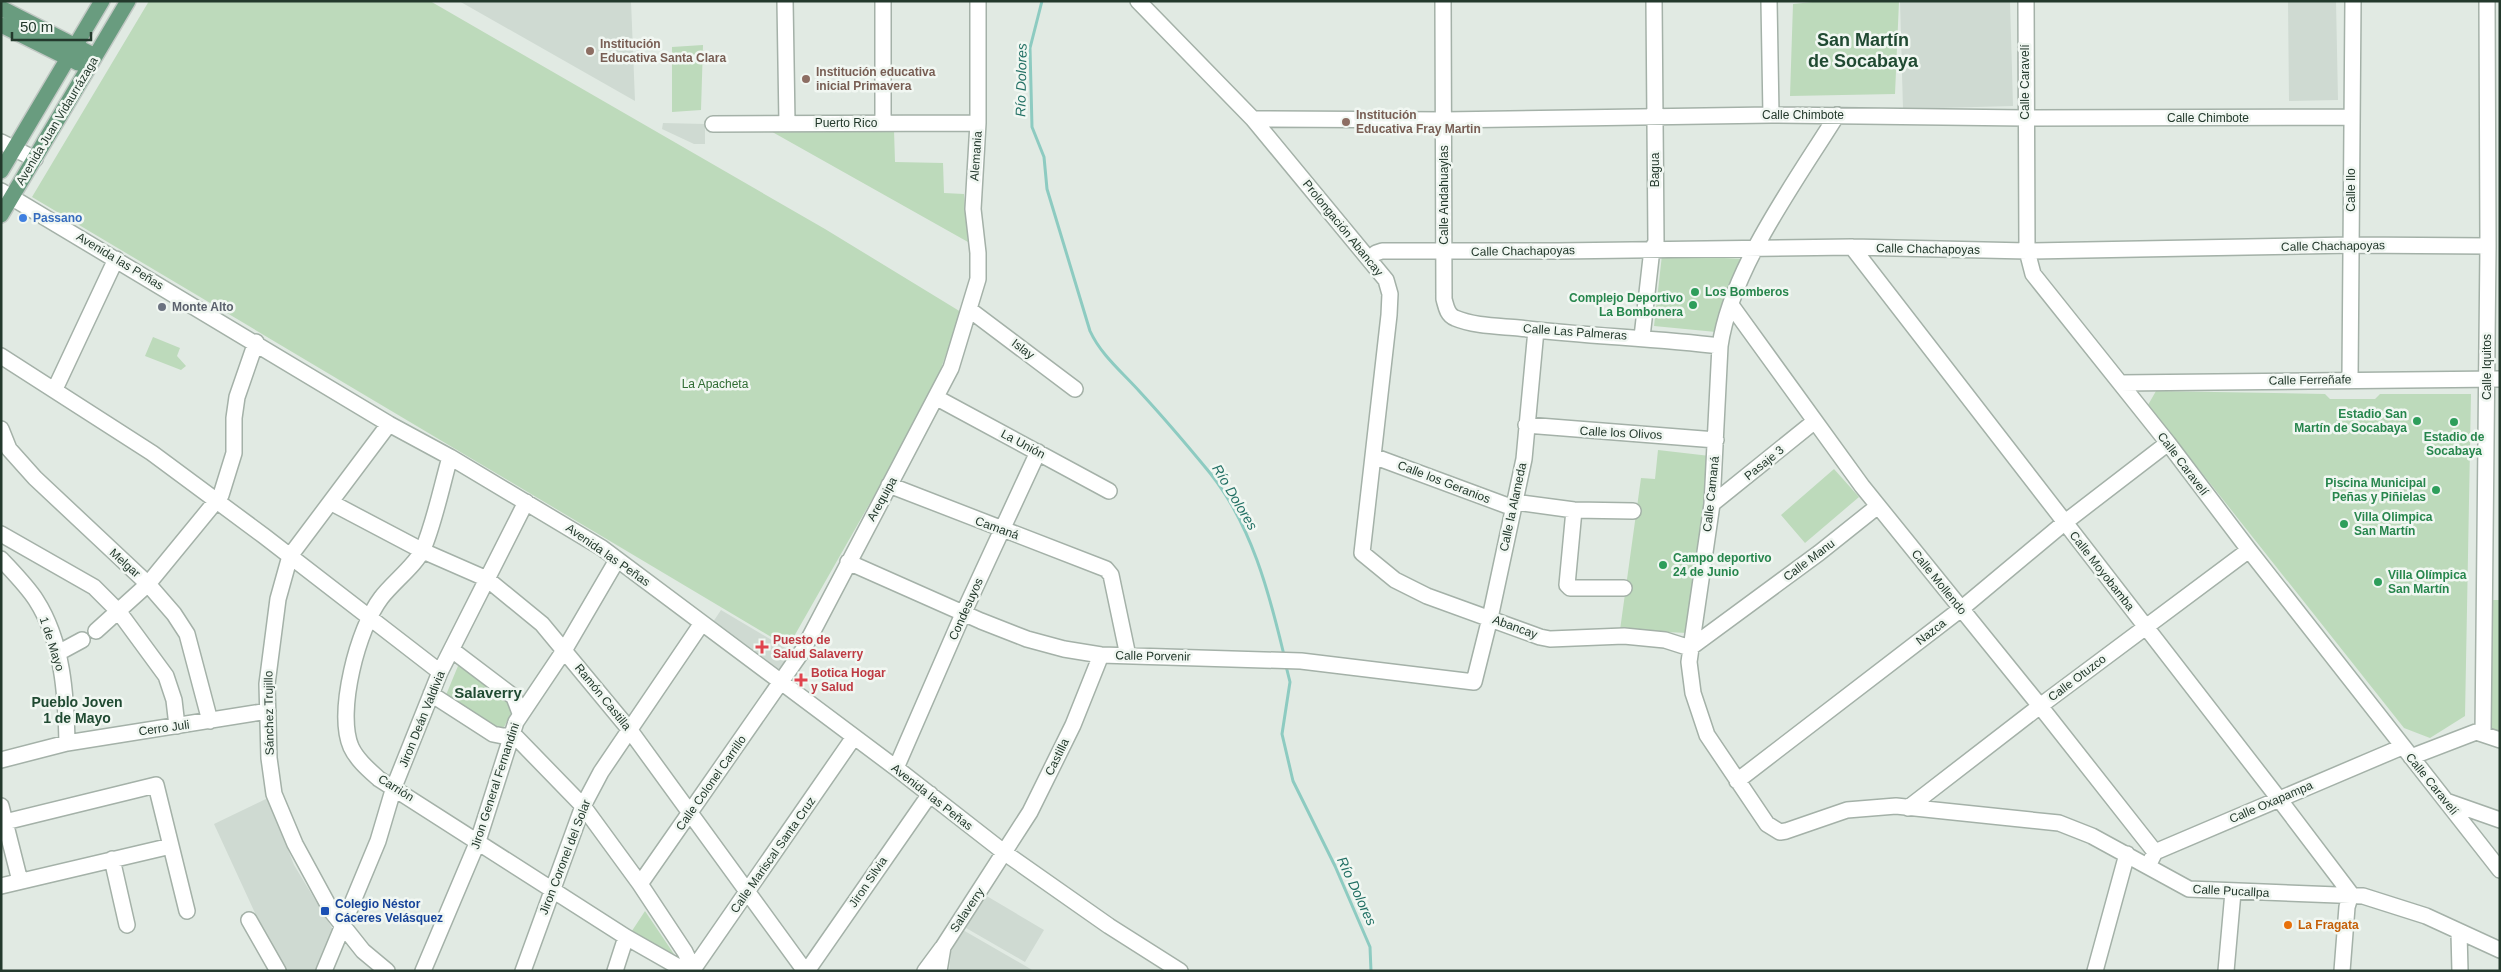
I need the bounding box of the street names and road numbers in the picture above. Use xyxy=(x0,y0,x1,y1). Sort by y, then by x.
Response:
street label: Calle Caravelí xyxy=(2018,44,2032,120)
street label: Avenida Juan Vidaurrázaga xyxy=(13,54,101,188)
street label: Calle Chimbote xyxy=(1762,108,1844,122)
street label: Calle Chimbote xyxy=(2167,111,2249,125)
street label: Puerto Rico xyxy=(815,116,878,130)
street label: Alemania xyxy=(967,130,985,181)
street label: Calle Andahuaylas xyxy=(1437,145,1451,245)
street label: Bagua xyxy=(1648,152,1662,187)
street label: Calle Ilo xyxy=(2344,168,2358,212)
street label: Prolongación Abancay xyxy=(1300,177,1386,279)
street label: Avenida las Peñas xyxy=(74,229,166,293)
street label: Calle Chachapoyas xyxy=(2281,238,2385,254)
street label: Calle Chachapoyas xyxy=(1876,241,1980,257)
street label: Calle Chachapoyas xyxy=(1471,243,1575,259)
street label: Calle Las Palmeras xyxy=(1523,321,1627,343)
street label: Calle Iquitos xyxy=(2480,334,2494,400)
street label: Islay xyxy=(1009,336,1037,362)
street label: Calle Ferreñafe xyxy=(2269,372,2352,388)
street label: Calle los Olivos xyxy=(1579,424,1663,442)
street label: La Unión xyxy=(999,427,1047,461)
street label: Calle Caravelí xyxy=(2155,430,2212,499)
street label: Pasaje 3 xyxy=(1741,443,1787,483)
street label: Calle Camaná xyxy=(1700,455,1722,533)
street label: Calle los Geranios xyxy=(1396,458,1492,506)
street label: Calle la Alameda xyxy=(1497,461,1529,553)
street label: Arequipa xyxy=(864,474,900,523)
street label: Camaná xyxy=(973,514,1021,542)
street label: Avenida las Peñas xyxy=(563,521,653,589)
street label: Calle Moyobamba xyxy=(2067,529,2137,614)
street label: Calle Manu xyxy=(1781,536,1837,584)
street label: Melgar xyxy=(107,546,143,580)
street label: Calle Mollendo xyxy=(1909,547,1970,617)
street label: Condesuyos xyxy=(946,576,986,642)
street label: Abancay xyxy=(1491,612,1539,642)
street label: 1 de Mayo xyxy=(37,615,67,673)
street label: Nazca xyxy=(1913,616,1949,648)
street label: Calle Porvenir xyxy=(1115,648,1191,664)
street label: Calle Otuzco xyxy=(2045,652,2109,704)
street label: Ramón Castilla xyxy=(572,661,634,733)
street label: Jiron Deán Valdivia xyxy=(396,669,448,769)
street label: Sánchez Trujillo xyxy=(261,670,277,755)
street label: Cerro Juli xyxy=(138,717,190,739)
street label: Jiron General Fernandini xyxy=(468,721,522,851)
street label: Calle Colonel Carrillo xyxy=(673,733,749,833)
street label: Castilla xyxy=(1042,736,1072,778)
street label: Calle Caravelí xyxy=(2403,750,2462,818)
street label: Avenida las Peñas xyxy=(889,761,975,833)
street label: Carrión xyxy=(376,772,416,804)
street label: Calle Oxapampa xyxy=(2227,778,2315,826)
street label: Calle Mariscal Santa Cruz xyxy=(727,794,819,916)
street label: Jiron Coronel del Solar xyxy=(537,798,593,916)
street label: Jiron Silvia xyxy=(846,854,890,910)
street label: Calle Pucallpa xyxy=(2192,882,2270,900)
street label: Salaverry xyxy=(947,885,987,935)

